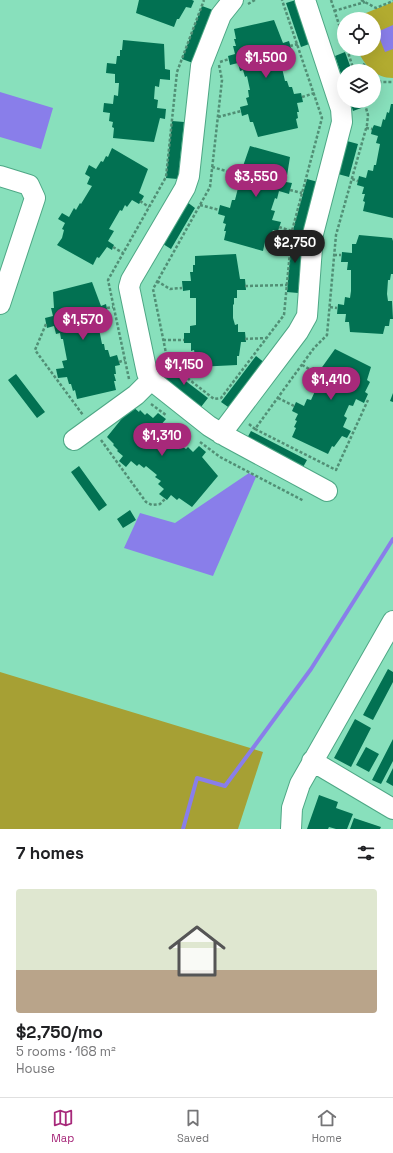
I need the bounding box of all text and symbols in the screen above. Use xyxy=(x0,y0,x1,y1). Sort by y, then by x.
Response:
map controls xyxy=(337,12,381,108)
button: locate xyxy=(337,12,381,56)
pin: $1,500 xyxy=(233,45,299,79)
text: $1,500 xyxy=(245,49,287,66)
button: layers xyxy=(337,64,381,108)
pin: $3,550 xyxy=(223,164,289,198)
text: $3,550 xyxy=(234,168,278,185)
pin: $2,750 xyxy=(262,230,328,264)
text: $2,750 xyxy=(274,234,316,251)
pin: $1,570 xyxy=(50,307,116,341)
text: $1,570 xyxy=(63,311,103,328)
pin: $1,150 xyxy=(151,352,217,386)
text: $1,150 xyxy=(164,356,204,373)
pin: $1,410 xyxy=(298,367,364,401)
text: $1,410 xyxy=(311,371,351,388)
pin: $1,310 xyxy=(129,423,195,457)
text: $1,310 xyxy=(142,427,182,444)
text: 7 homes xyxy=(16,842,84,864)
icon: filters xyxy=(355,842,377,864)
icon: home xyxy=(161,915,233,987)
text: $2,750/mo xyxy=(16,1021,103,1043)
text: 5 rooms · 168 m² xyxy=(16,1043,116,1060)
text: House xyxy=(16,1060,55,1077)
tab: Map xyxy=(51,1107,74,1145)
tab: Saved xyxy=(177,1107,209,1145)
tab: Home xyxy=(312,1107,342,1145)

